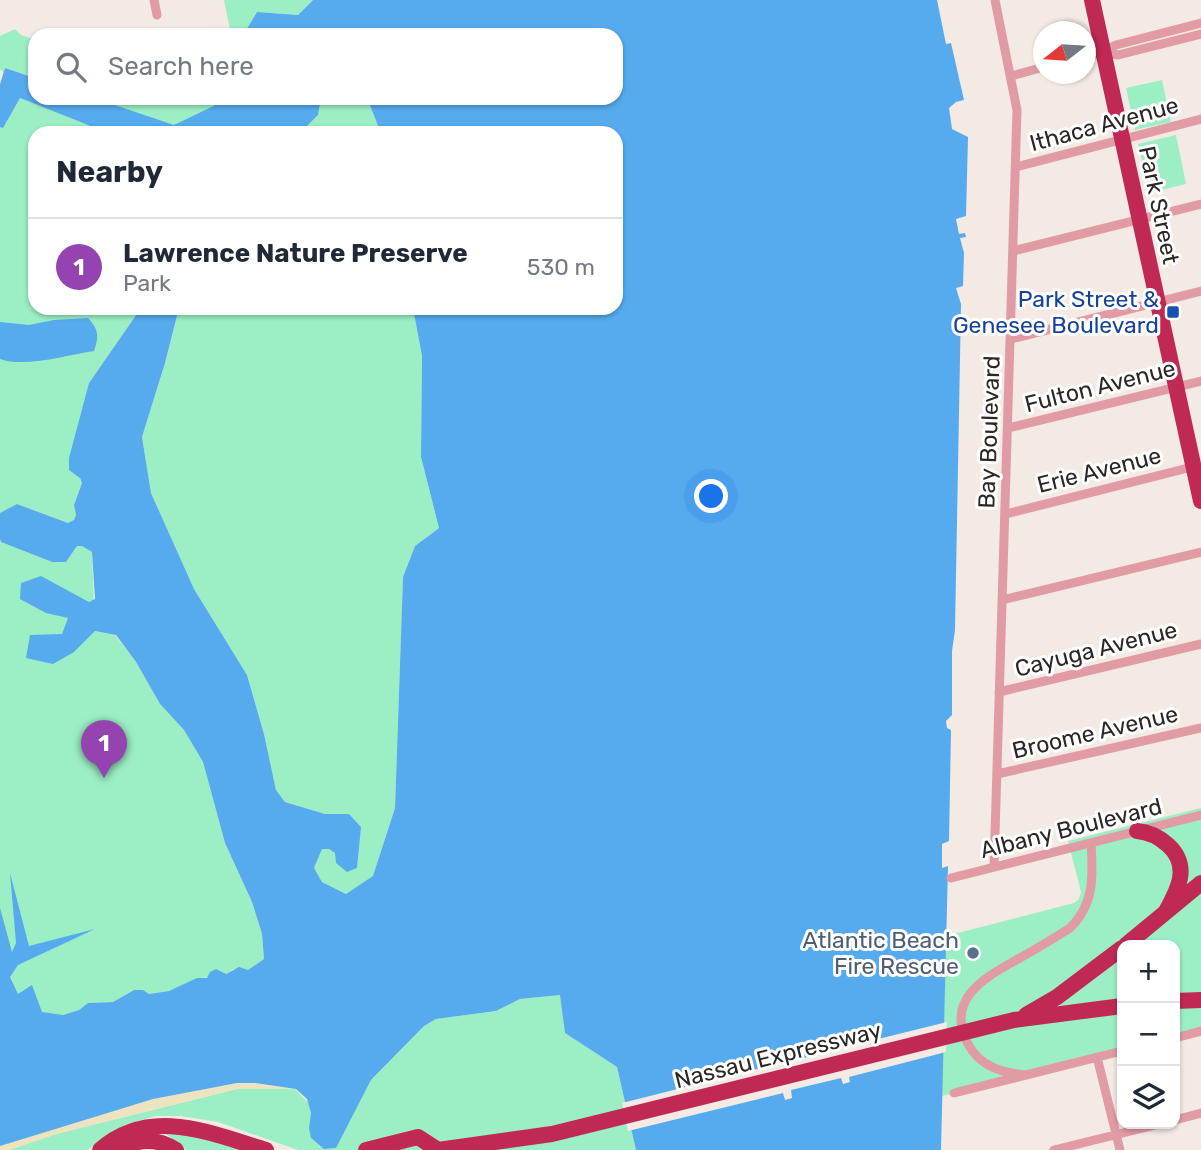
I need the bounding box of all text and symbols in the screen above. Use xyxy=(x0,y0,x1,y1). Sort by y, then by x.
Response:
north arrow xyxy=(1033,21,1096,84)
search box xyxy=(28,28,623,105)
icon: search xyxy=(52,48,90,86)
text: Search here xyxy=(108,51,254,82)
street label: Ithaca Avenue xyxy=(1027,91,1181,157)
street label: Park Street xyxy=(1133,144,1185,266)
text: Nearby xyxy=(56,154,163,190)
text: Lawrence Nature Preserve xyxy=(123,238,468,269)
text: 1 xyxy=(73,253,85,281)
text: 530 m xyxy=(527,253,595,281)
text: Park xyxy=(123,269,171,297)
place label: Park Street & Genesee Boulevard xyxy=(953,285,1159,339)
marker: Park Street & Genesee Boulevard xyxy=(1165,304,1181,320)
street label: Fulton Avenue xyxy=(1022,354,1178,418)
street label: Bay Boulevard xyxy=(972,355,1006,509)
street label: Erie Avenue xyxy=(1034,441,1164,499)
your location xyxy=(694,479,728,513)
street label: Cayuga Avenue xyxy=(1012,615,1180,683)
street label: Broome Avenue xyxy=(1009,699,1181,765)
pin: 1 xyxy=(81,720,127,778)
street label: Albany Boulevard xyxy=(977,792,1165,864)
place label: Atlantic Beach Fire Rescue xyxy=(803,926,959,980)
map controls xyxy=(1117,940,1180,1129)
button: + xyxy=(1117,940,1180,1003)
marker: Atlantic Beach Fire Rescue xyxy=(965,945,981,961)
button: − xyxy=(1117,1003,1180,1066)
street label: Nassau Expressway xyxy=(672,1016,885,1094)
button: layers xyxy=(1117,1066,1180,1129)

